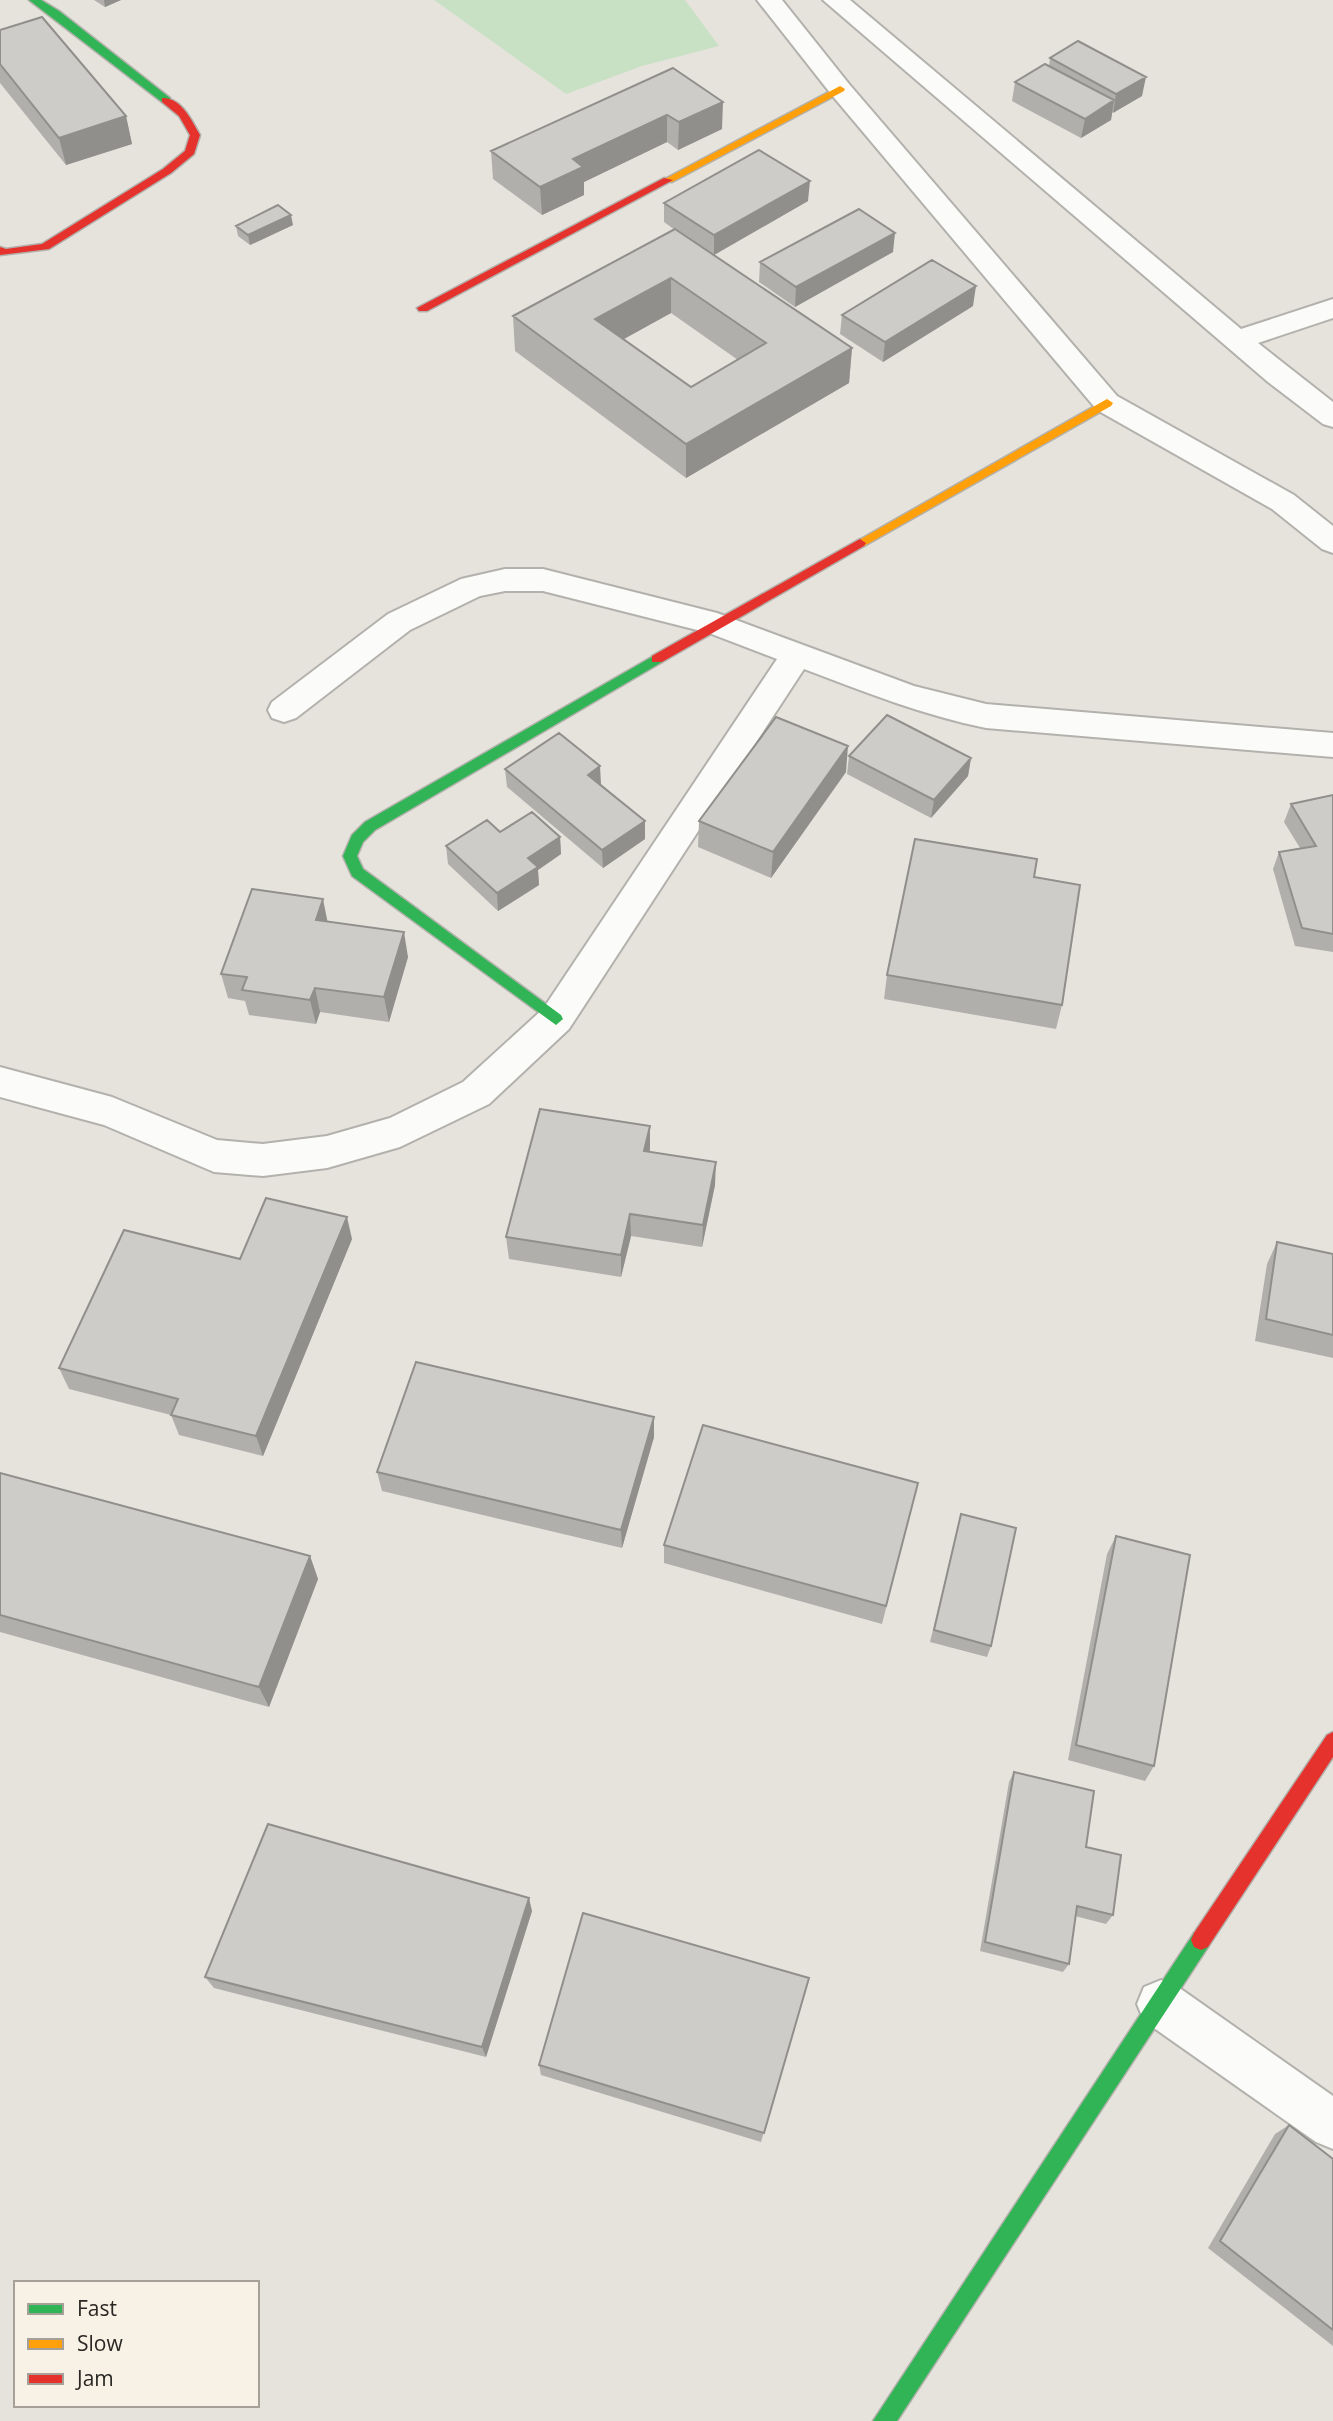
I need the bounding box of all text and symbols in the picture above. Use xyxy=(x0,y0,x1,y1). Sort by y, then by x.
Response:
legend xyxy=(14,2281,259,2407)
text: Fast xyxy=(77,2294,117,2322)
text: Slow xyxy=(77,2329,123,2357)
text: Jam xyxy=(75,2364,114,2392)

